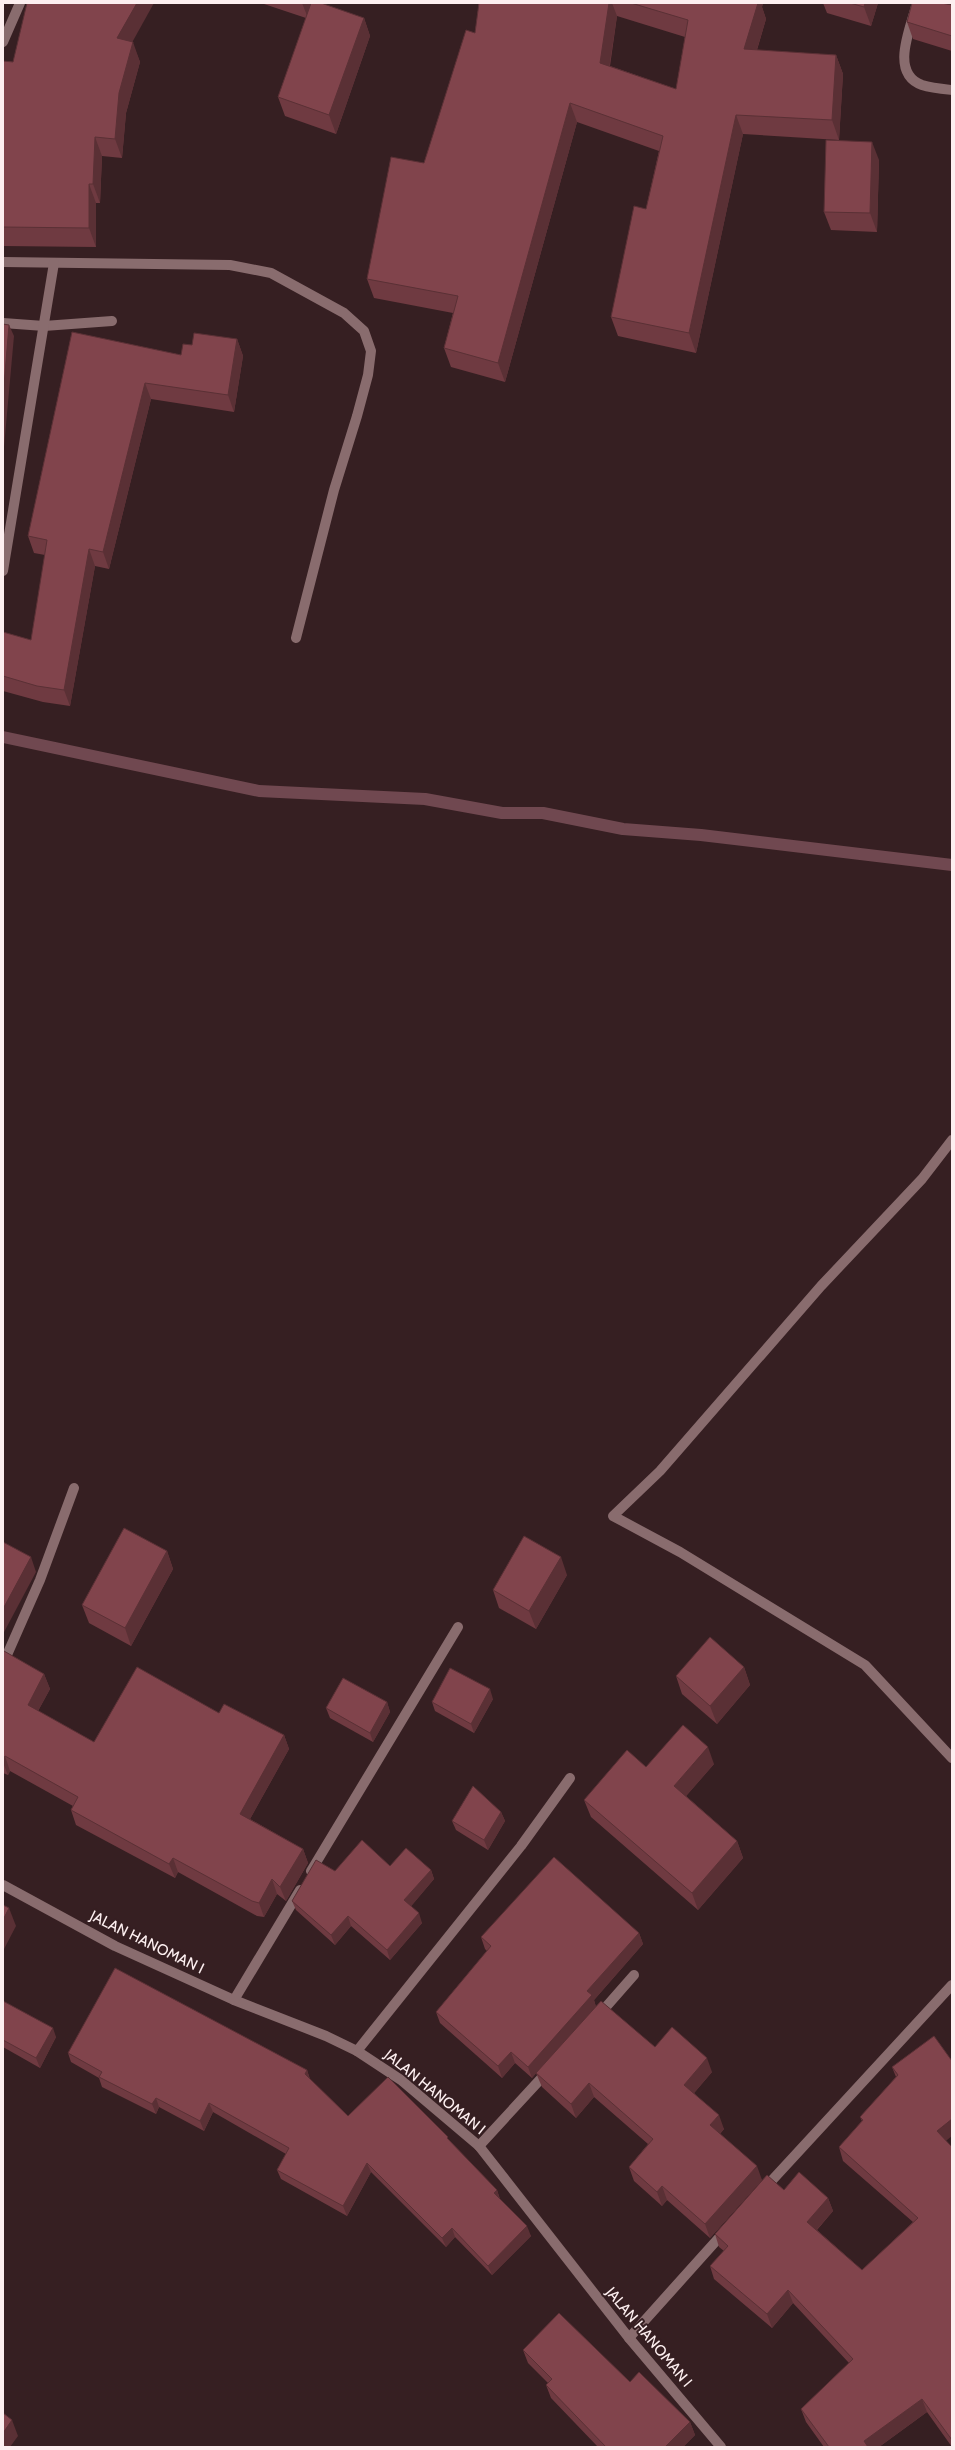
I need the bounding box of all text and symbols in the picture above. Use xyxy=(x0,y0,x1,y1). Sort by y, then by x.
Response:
street label: JALAN HANOMAN I xyxy=(86,1906,207,1977)
street label: JALAN HANOMAN I xyxy=(380,2045,489,2138)
street label: JALAN HANOMAN I xyxy=(601,2283,696,2391)

